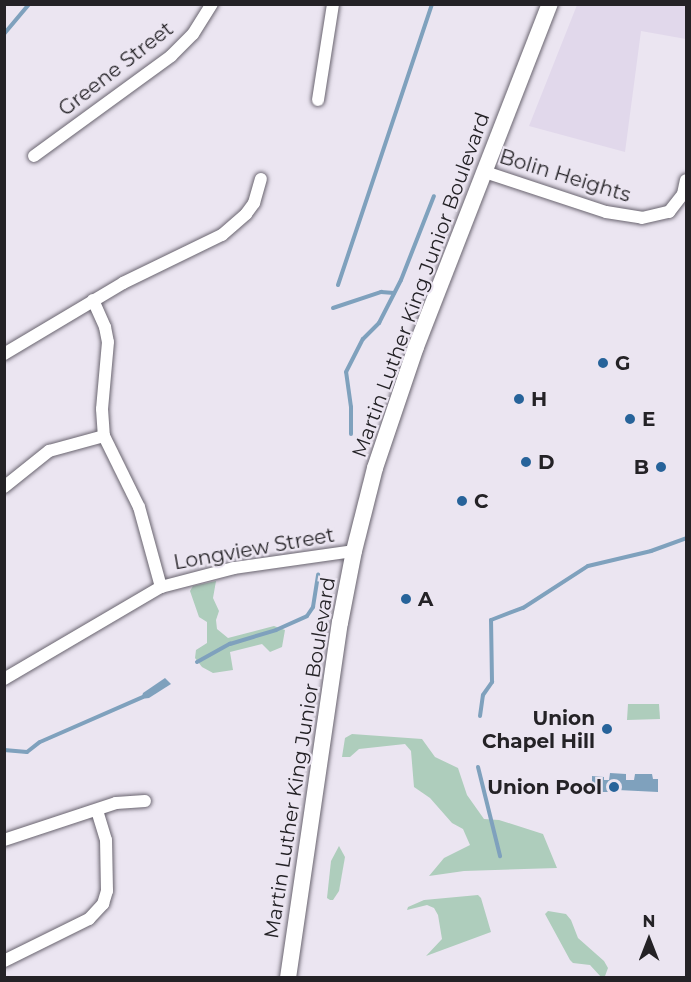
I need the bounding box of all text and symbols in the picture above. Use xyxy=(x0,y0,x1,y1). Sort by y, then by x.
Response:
street label: Greene Street xyxy=(54,17,178,121)
street label: Martin Luther King Junior Boulevard xyxy=(347,109,495,461)
street label: Bolin Heights xyxy=(496,145,634,207)
place label: G xyxy=(615,351,630,375)
marker: G xyxy=(596,356,610,370)
place label: H xyxy=(531,387,547,411)
marker: H xyxy=(512,392,526,406)
place label: E xyxy=(642,407,655,431)
marker: E xyxy=(623,412,637,426)
place label: D xyxy=(538,450,555,474)
marker: D xyxy=(519,455,533,469)
place label: B xyxy=(634,455,649,479)
marker: B xyxy=(654,460,668,474)
place label: C xyxy=(474,489,488,513)
marker: C xyxy=(455,494,469,508)
street label: Longview Street xyxy=(172,523,336,575)
street label: Martin Luther King Junior Boulevard xyxy=(260,576,340,940)
place label: A xyxy=(418,587,433,611)
marker: A xyxy=(399,592,413,606)
place label: Union Chapel Hill xyxy=(482,706,595,753)
marker: Union Chapel Hill xyxy=(600,722,614,736)
place label: Union Pool xyxy=(487,775,602,799)
marker: Union Pool xyxy=(607,780,621,794)
north arrow xyxy=(619,910,679,970)
text: N xyxy=(643,912,655,931)

